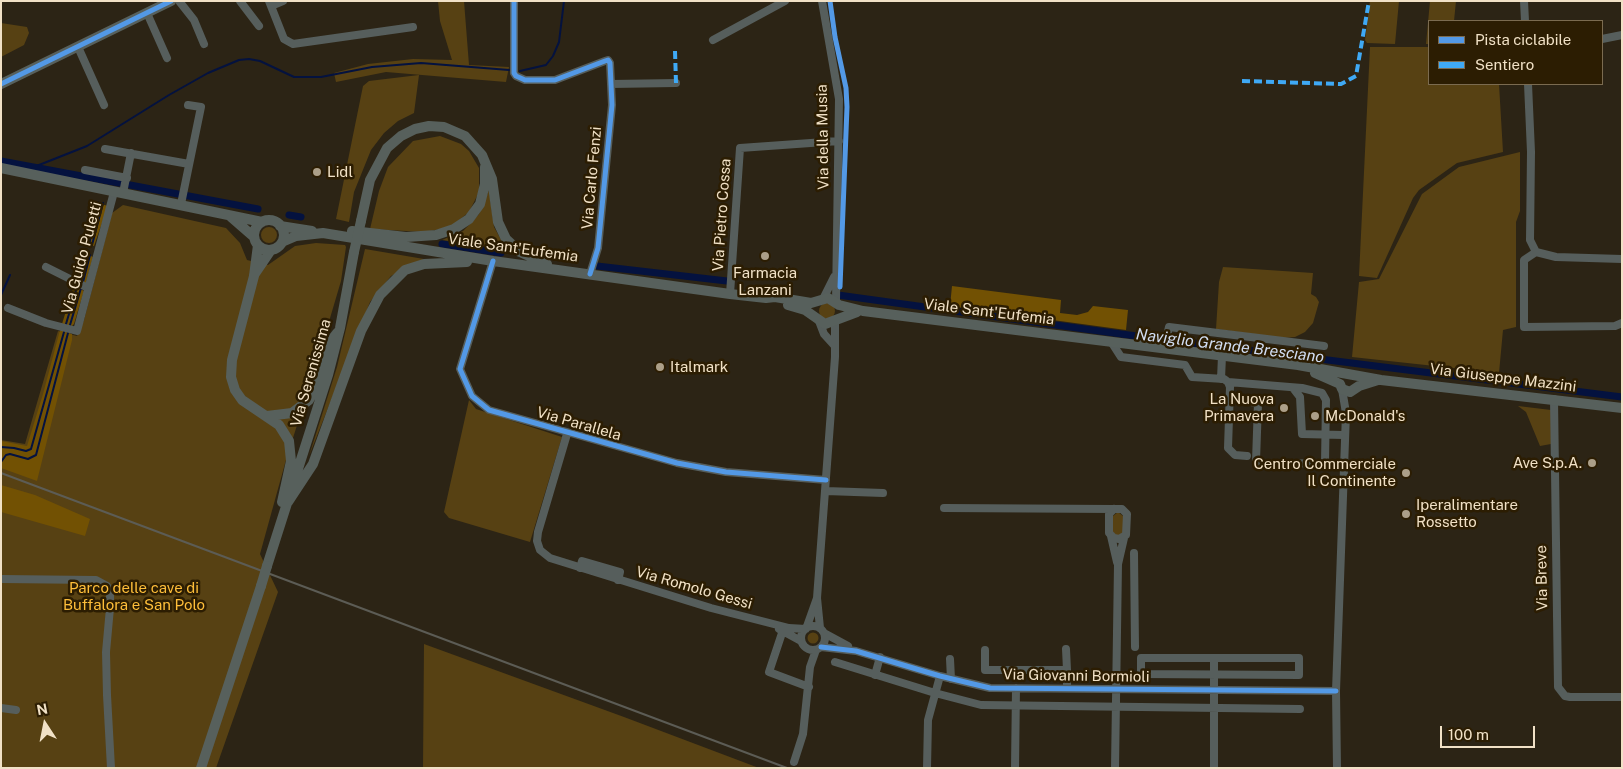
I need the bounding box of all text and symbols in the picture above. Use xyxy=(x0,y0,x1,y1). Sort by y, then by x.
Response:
legend xyxy=(1428,20,1603,85)
text: Pista ciclabile xyxy=(1475,31,1571,48)
text: Sentiero xyxy=(1475,56,1534,73)
street label: Via della Musia xyxy=(813,84,833,190)
street label: Via Carlo Fenzi xyxy=(579,126,605,230)
street label: Via Pietro Cossa xyxy=(709,158,735,272)
place label: Lidl xyxy=(327,163,353,181)
marker: Lidl xyxy=(311,166,323,178)
street label: Via Guido Puletti xyxy=(58,200,106,316)
street label: Viale Sant'Eufemia xyxy=(447,230,579,266)
marker: Farmacia Lanzani xyxy=(759,250,771,262)
place label: Farmacia Lanzani xyxy=(733,264,797,299)
street label: Viale Sant'Eufemia xyxy=(923,295,1055,329)
street label: Via Serenissima xyxy=(287,317,335,429)
water label: Naviglio Grande Bresciano xyxy=(1135,325,1325,367)
place label: Italmark xyxy=(670,358,728,376)
street label: Via Giuseppe Mazzini xyxy=(1429,360,1577,396)
marker: Italmark xyxy=(654,361,666,373)
place label: La Nuova Primavera xyxy=(1204,390,1274,425)
marker: La Nuova Primavera xyxy=(1278,402,1290,414)
street label: Via Parallela xyxy=(535,403,623,445)
place label: McDonald's xyxy=(1325,407,1405,425)
marker: McDonald's xyxy=(1309,410,1321,422)
place label: Ave S.p.A. xyxy=(1513,454,1582,472)
place label: Centro Commerciale Il Continente xyxy=(1253,455,1396,490)
marker: Ave S.p.A. xyxy=(1586,457,1598,469)
marker: Centro Commerciale Il Continente xyxy=(1400,467,1412,479)
place label: Iperalimentare Rossetto xyxy=(1416,496,1518,531)
marker: Iperalimentare Rossetto xyxy=(1400,508,1412,520)
street label: Via Breve xyxy=(1532,545,1552,611)
street label: Via Romolo Gessi xyxy=(634,563,754,613)
park label: Parco delle cave di Buffalora e San Polo xyxy=(63,579,205,614)
street label: Via Giovanni Bormioli xyxy=(1002,666,1150,686)
north arrow xyxy=(20,699,70,749)
text: N xyxy=(35,700,49,718)
scale bar xyxy=(1443,716,1538,748)
text: 100 m xyxy=(1448,726,1489,743)

